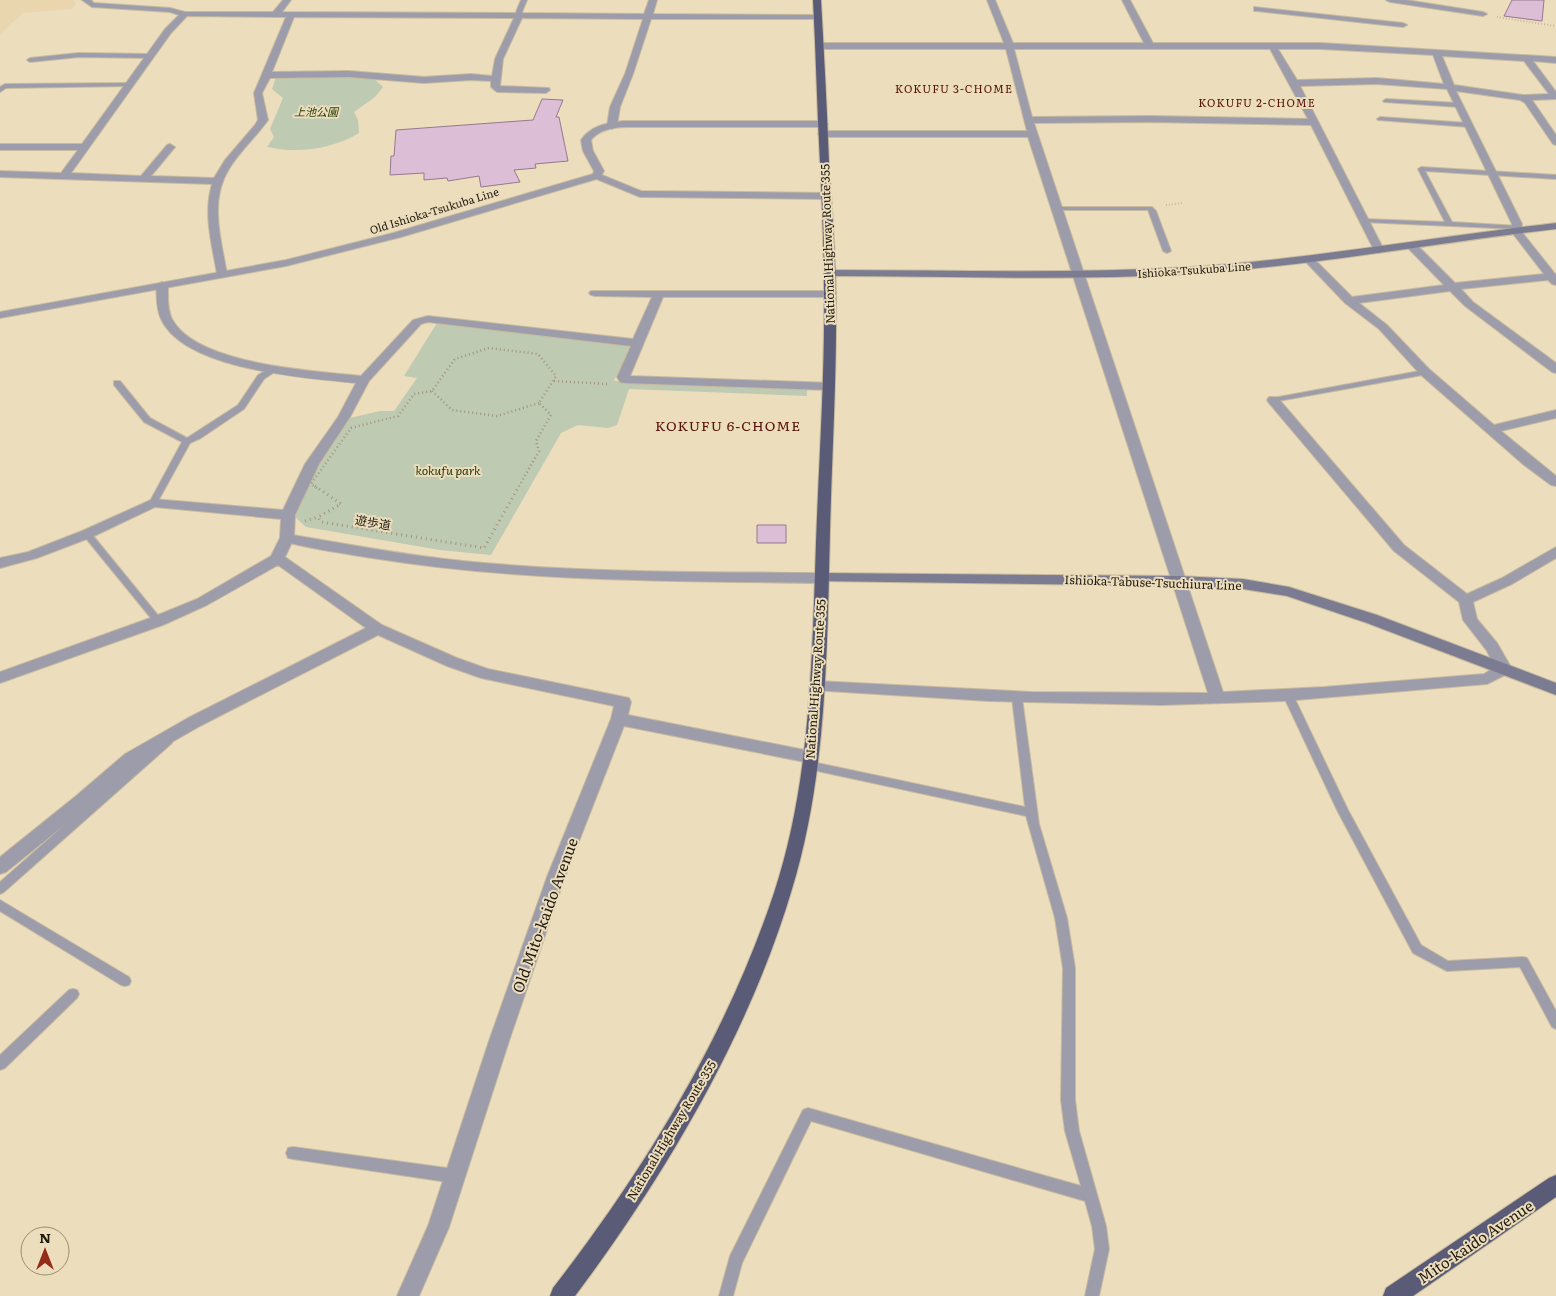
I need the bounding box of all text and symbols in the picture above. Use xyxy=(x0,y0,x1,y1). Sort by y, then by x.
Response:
district label: KOKUFU 3-CHOME xyxy=(895,80,1013,96)
district label: KOKUFU 2-CHOME xyxy=(1198,94,1316,110)
park label: 上池公園 xyxy=(294,103,340,119)
street label: National Highway Route 355 xyxy=(815,164,839,324)
street label: Old Ishioka-Tsukuba Line xyxy=(367,183,501,237)
street label: Ishioka-Tsukuba Line xyxy=(1137,257,1252,281)
district label: KOKUFU 6-CHOME xyxy=(655,415,801,435)
park label: kokufu park xyxy=(415,461,481,479)
street label: 遊歩道 xyxy=(354,510,392,534)
street label: Ishioka-Tabuse-Tsuchiura Line xyxy=(1064,570,1242,594)
street label: National Highway Route 355 xyxy=(800,598,830,760)
street label: Old Mito-kaido Avenue xyxy=(505,834,583,996)
street label: National Highway Route 355 xyxy=(622,1057,720,1203)
street label: Mito-kaido Avenue xyxy=(1413,1194,1538,1288)
north arrow xyxy=(20,1226,70,1276)
text: N xyxy=(39,1227,51,1247)

